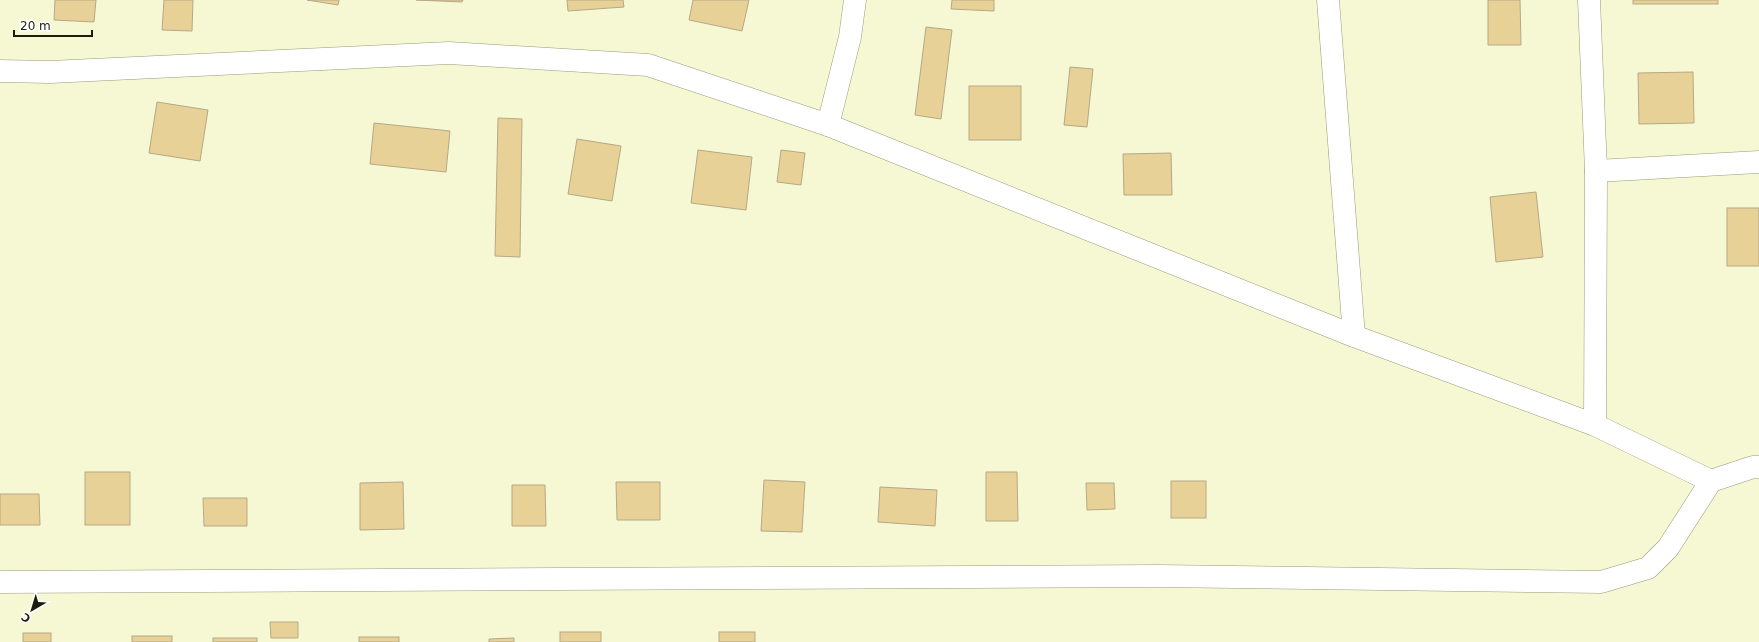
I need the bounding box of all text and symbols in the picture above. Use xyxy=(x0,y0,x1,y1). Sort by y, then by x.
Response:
scale bar xyxy=(14,12,92,38)
text: 20 m xyxy=(20,19,51,33)
north arrow xyxy=(12,590,52,630)
text: С xyxy=(19,610,33,625)

